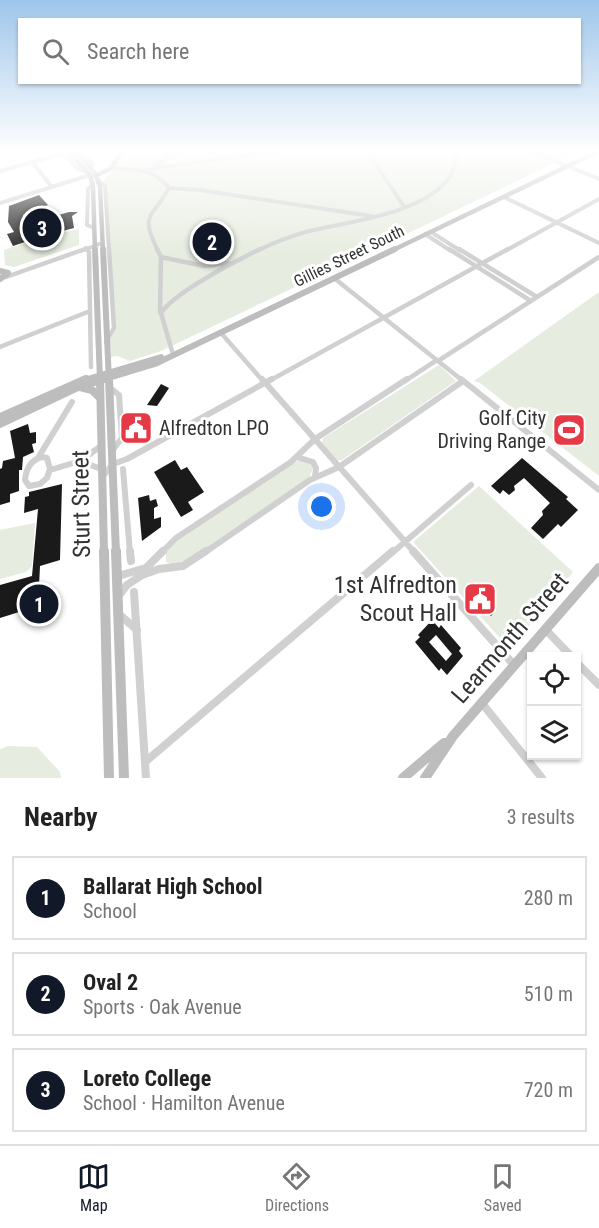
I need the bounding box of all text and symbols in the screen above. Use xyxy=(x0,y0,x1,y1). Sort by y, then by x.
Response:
search box xyxy=(18,18,581,84)
icon: search xyxy=(39,35,72,68)
text: Search here xyxy=(87,39,189,64)
pin: 3 xyxy=(22,206,62,250)
pin: 2 xyxy=(192,220,232,264)
street label: Gillies Street South xyxy=(291,221,407,291)
place label: Golf City Driving Range xyxy=(437,406,546,453)
public building icon: Alfredton LPO xyxy=(118,410,154,446)
sports icon: Golf City Driving Range xyxy=(551,412,587,448)
place label: Alfredton LPO xyxy=(159,416,269,440)
street label: Sturt Street xyxy=(66,450,96,558)
your location xyxy=(307,492,336,521)
street label: Learmonth Street xyxy=(446,567,574,709)
place label: 1st Alfredton Scout Hall xyxy=(334,571,457,627)
public building icon: 1st Alfredton Scout Hall xyxy=(462,581,498,617)
pin: 1 xyxy=(20,582,58,626)
map controls xyxy=(527,652,581,760)
button: locate xyxy=(527,652,581,706)
button: layers xyxy=(527,706,581,760)
text: Nearby xyxy=(24,802,98,832)
text: 3 results xyxy=(507,805,575,829)
text: Ballarat High School xyxy=(83,874,263,899)
text: 1 xyxy=(40,886,51,910)
text: 280 m xyxy=(524,886,573,910)
text: School xyxy=(83,899,137,923)
text: Oval 2 xyxy=(83,970,138,995)
text: 2 xyxy=(40,982,51,1006)
text: 510 m xyxy=(524,982,573,1006)
text: Sports · Oak Avenue xyxy=(83,995,242,1019)
text: Loreto College xyxy=(83,1066,211,1091)
text: 3 xyxy=(40,1078,51,1102)
text: 720 m xyxy=(524,1078,573,1102)
text: School · Hamilton Avenue xyxy=(83,1091,285,1115)
tab: Map xyxy=(77,1160,110,1215)
tab: Directions xyxy=(265,1160,329,1215)
tab: Saved xyxy=(484,1160,522,1215)

